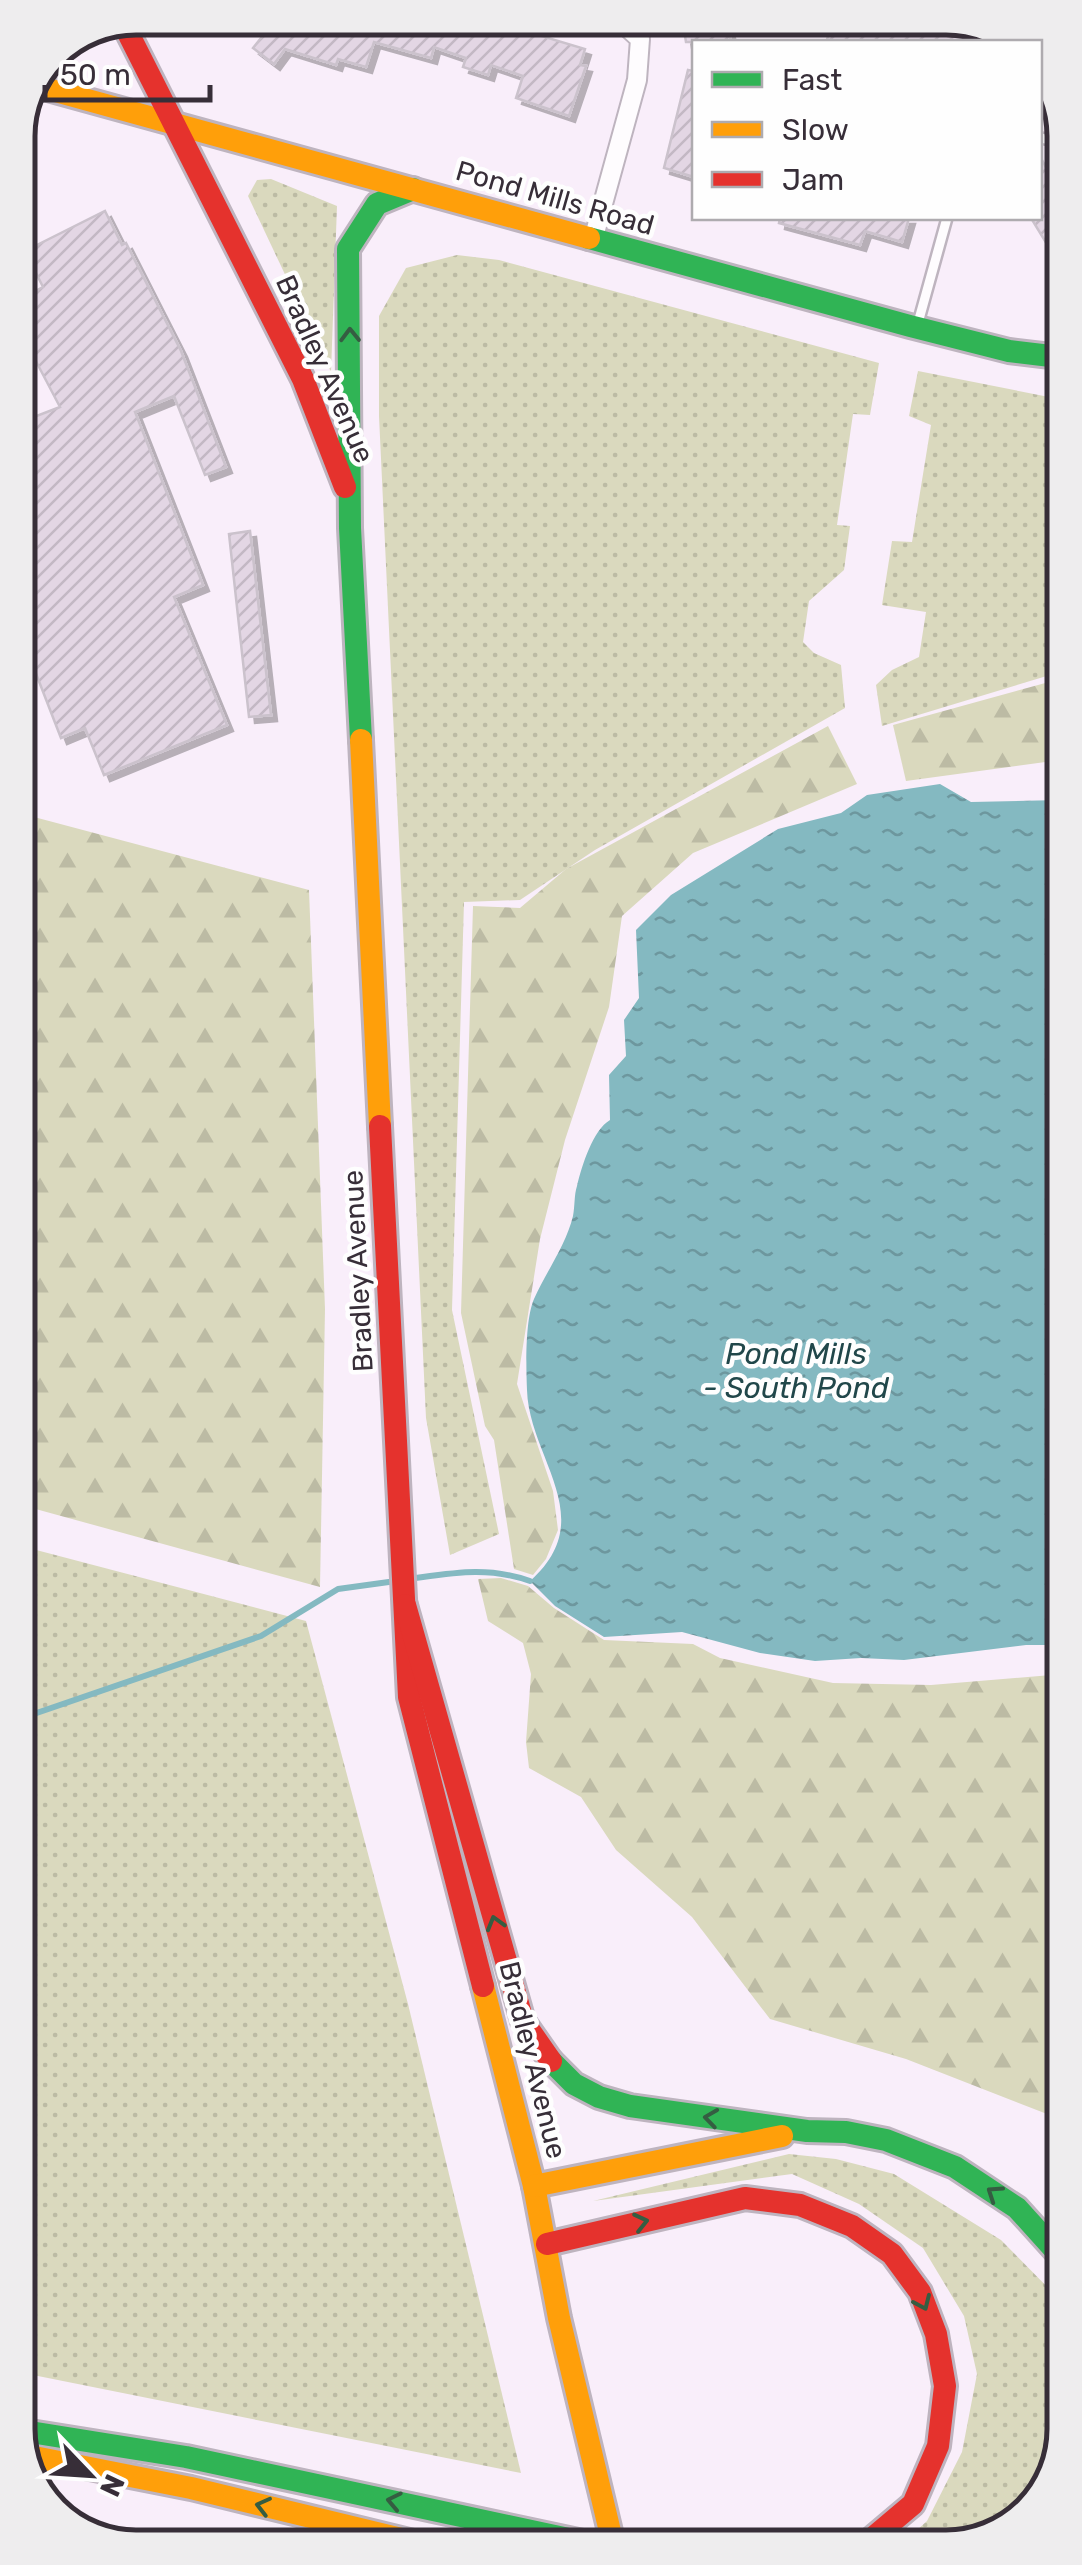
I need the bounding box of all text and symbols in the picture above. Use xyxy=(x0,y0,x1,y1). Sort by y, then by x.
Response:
scale bar xyxy=(45,40,210,102)
legend xyxy=(692,40,1042,220)
text: 50 m xyxy=(60,57,131,93)
text: Fast xyxy=(782,62,842,98)
text: Slow xyxy=(782,112,849,148)
street label: Pond Mills Road xyxy=(452,154,658,242)
text: Jam xyxy=(782,162,844,198)
street label: Bradley Avenue xyxy=(269,270,381,468)
one-way arrow xyxy=(339,326,360,342)
street label: Bradley Avenue xyxy=(336,1169,380,1373)
water label: Pond Mills - South Pond xyxy=(703,1336,890,1406)
one-way arrow xyxy=(486,1915,507,1932)
street label: Bradley Avenue xyxy=(493,1958,573,2162)
one-way arrow xyxy=(702,2108,719,2129)
one-way arrow xyxy=(987,2187,1006,2205)
one-way arrow xyxy=(633,2213,650,2234)
one-way arrow xyxy=(912,2293,932,2311)
north arrow xyxy=(40,2425,140,2525)
text: N xyxy=(93,2469,131,2501)
one-way arrow xyxy=(386,2492,403,2513)
one-way arrow xyxy=(255,2496,272,2517)

